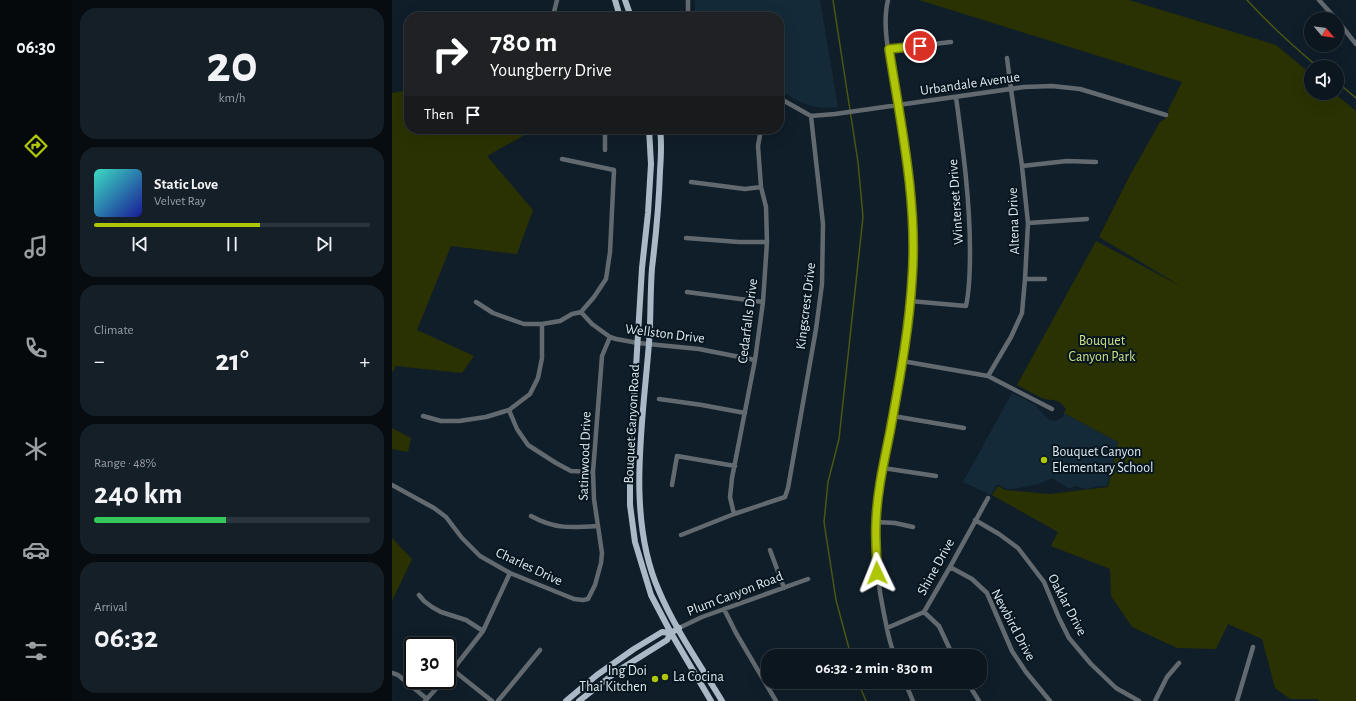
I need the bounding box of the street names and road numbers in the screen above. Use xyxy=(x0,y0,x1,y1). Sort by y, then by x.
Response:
street label: Urbandale Avenue xyxy=(919,70,1021,98)
street label: Winterset Drive xyxy=(946,159,966,245)
street label: Altena Drive xyxy=(1006,187,1022,255)
street label: Kingscrest Drive xyxy=(794,262,818,350)
street label: Cedarfalls Drive xyxy=(736,278,760,364)
street label: Wellston Drive xyxy=(624,322,706,346)
street label: Bouquet Canyon Road xyxy=(622,364,642,484)
street label: Satinwood Drive xyxy=(576,411,594,501)
street label: Shine Drive xyxy=(915,536,957,598)
street label: Charles Drive xyxy=(493,545,565,589)
street label: Plum Canyon Road xyxy=(685,569,785,619)
street label: Oaklar Drive xyxy=(1045,572,1089,638)
street label: Newbird Drive xyxy=(988,587,1038,663)

